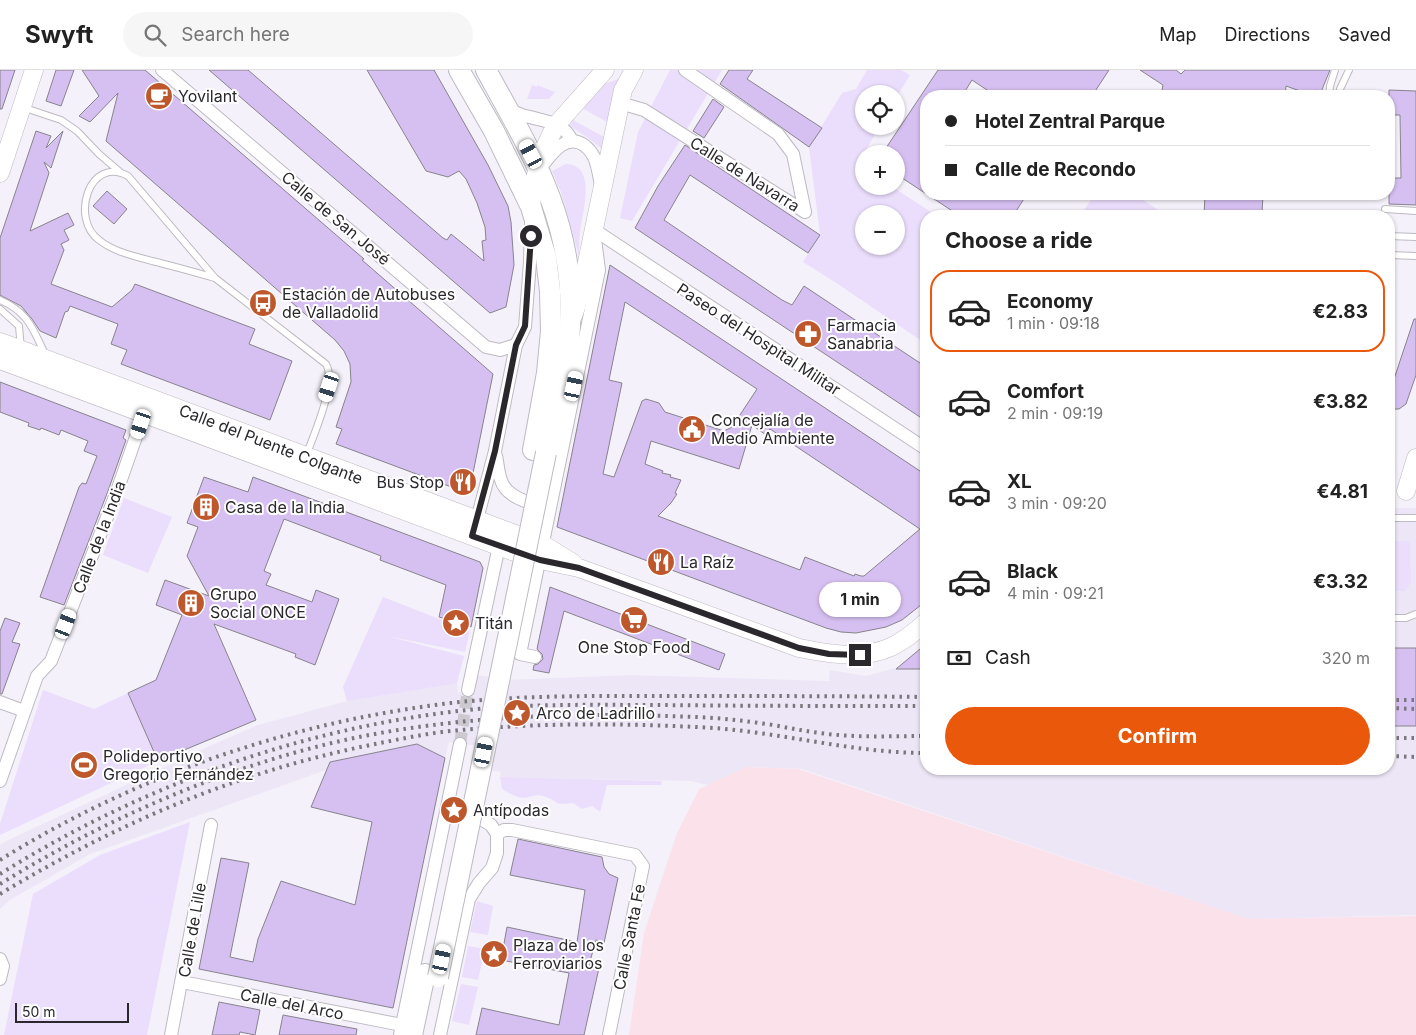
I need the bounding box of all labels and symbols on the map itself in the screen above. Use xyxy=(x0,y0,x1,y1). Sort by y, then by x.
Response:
cafe icon: Yovilant xyxy=(144,81,174,111)
place label: Yovilant xyxy=(178,86,237,106)
street label: Calle de Navarra xyxy=(686,132,804,216)
car xyxy=(517,137,544,171)
street label: Calle de San José xyxy=(278,167,394,269)
route start xyxy=(520,225,542,247)
street label: Paseo del Hospital Militar xyxy=(673,279,845,399)
place label: Estación de Autobuses de Valladolid xyxy=(282,284,455,322)
bus stop icon: Estación de Autobuses de Valladolid xyxy=(248,288,278,318)
place label: Farmacia Sanabria xyxy=(827,315,896,353)
pharmacy icon: Farmacia Sanabria xyxy=(793,319,823,349)
car xyxy=(317,370,340,404)
car xyxy=(563,370,584,402)
street label: Calle del Puente Colgante xyxy=(176,400,366,488)
car xyxy=(129,407,152,441)
place label: Concejalía de Medio Ambiente xyxy=(711,410,834,448)
public building icon: Concejalía de Medio Ambiente xyxy=(677,414,707,444)
restaurant icon: Bus Stop xyxy=(448,467,478,497)
place label: Bus Stop xyxy=(376,472,444,492)
street label: Calle de la India xyxy=(68,478,130,596)
building icon: Casa de la India xyxy=(191,492,221,522)
place label: Casa de la India xyxy=(225,497,345,517)
restaurant icon: La Raíz xyxy=(646,547,676,577)
place label: La Raíz xyxy=(680,552,734,572)
callout: 1 min xyxy=(819,582,901,618)
place label: Grupo Social ONCE xyxy=(210,584,306,622)
building icon: Grupo Social ONCE xyxy=(176,588,206,618)
supermarket icon: One Stop Food xyxy=(619,605,649,635)
car xyxy=(53,607,78,641)
place icon: Titán xyxy=(441,608,471,638)
place label: Titán xyxy=(475,613,513,633)
place label: One Stop Food xyxy=(578,637,690,657)
route end xyxy=(849,644,871,666)
place icon: Arco de Ladrillo xyxy=(502,698,532,728)
place label: Arco de Ladrillo xyxy=(536,703,655,723)
car xyxy=(473,736,494,768)
place label: Polideportivo Gregorio Fernández xyxy=(103,746,254,784)
sports icon: Polideportivo Gregorio Fernández xyxy=(69,750,99,780)
place icon: Antípodas xyxy=(439,795,469,825)
place label: Antípodas xyxy=(473,800,549,820)
street label: Calle de Lille xyxy=(174,881,210,979)
street label: Calle Santa Fe xyxy=(609,882,649,992)
place label: Plaza de los Ferroviarios xyxy=(513,935,604,973)
place icon: Plaza de los Ferroviarios xyxy=(479,939,509,969)
car xyxy=(431,943,452,975)
street label: Calle del Arco xyxy=(238,984,346,1024)
scale bar xyxy=(15,1000,129,1023)

